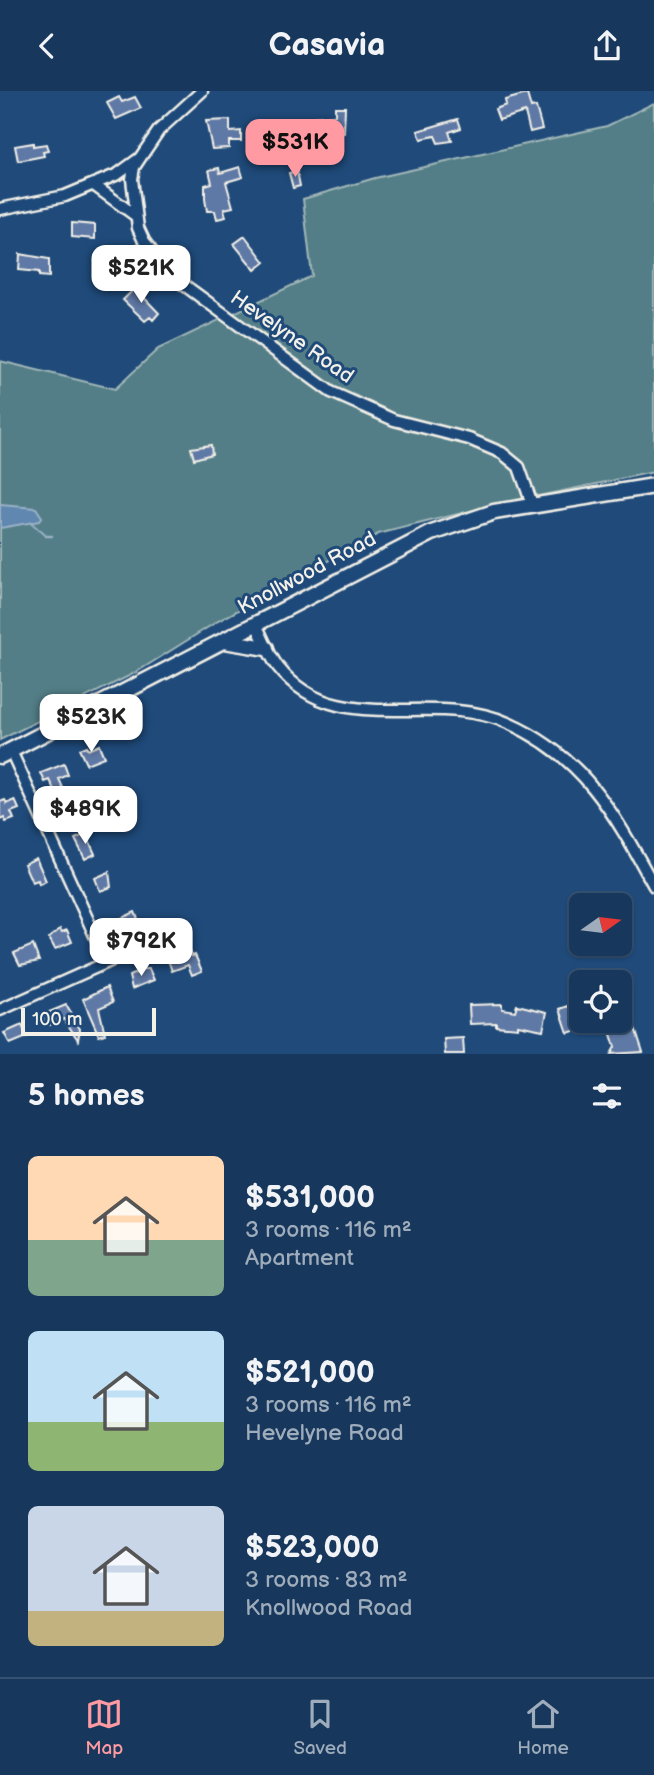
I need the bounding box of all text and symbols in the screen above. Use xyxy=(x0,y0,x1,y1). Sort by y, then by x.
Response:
text: Casavia xyxy=(269,26,385,65)
icon: back xyxy=(28,27,66,65)
icon: share xyxy=(588,27,626,65)
pin: $531K xyxy=(246,119,344,179)
text: $531K xyxy=(261,128,329,156)
pin: $521K xyxy=(92,245,190,305)
text: $521K xyxy=(107,254,175,282)
street label: Hevelyne Road xyxy=(225,285,359,389)
street label: Knollwood Road xyxy=(234,526,380,620)
pin: $523K xyxy=(42,695,140,754)
text: $523K xyxy=(56,703,126,731)
pin: $489K xyxy=(36,787,134,846)
text: $489K xyxy=(49,795,121,823)
north arrow xyxy=(569,893,632,955)
map controls xyxy=(569,893,632,1033)
pin: $792K xyxy=(92,919,190,978)
text: $792K xyxy=(106,927,176,955)
button: locate xyxy=(569,970,632,1033)
scale bar xyxy=(21,1005,156,1037)
text: 100 m xyxy=(32,1008,83,1031)
icon: filters xyxy=(588,1077,626,1115)
text: 5 homes xyxy=(28,1078,145,1114)
text: $531,000 xyxy=(245,1180,375,1216)
icon: home xyxy=(84,1184,168,1268)
text: 3 rooms · 116 m² xyxy=(245,1216,412,1244)
text: Apartment xyxy=(245,1244,354,1272)
text: $521,000 xyxy=(245,1355,375,1391)
icon: home xyxy=(84,1359,168,1443)
text: 3 rooms · 116 m² xyxy=(245,1391,412,1419)
text: Hevelyne Road xyxy=(245,1419,404,1447)
text: $523,000 xyxy=(245,1530,380,1566)
icon: home xyxy=(84,1534,168,1618)
text: 3 rooms · 83 m² xyxy=(245,1566,407,1594)
text: Knollwood Road xyxy=(245,1594,413,1622)
tab: Map xyxy=(85,1695,123,1760)
tab: Saved xyxy=(294,1695,347,1760)
tab: Home xyxy=(517,1695,569,1760)

